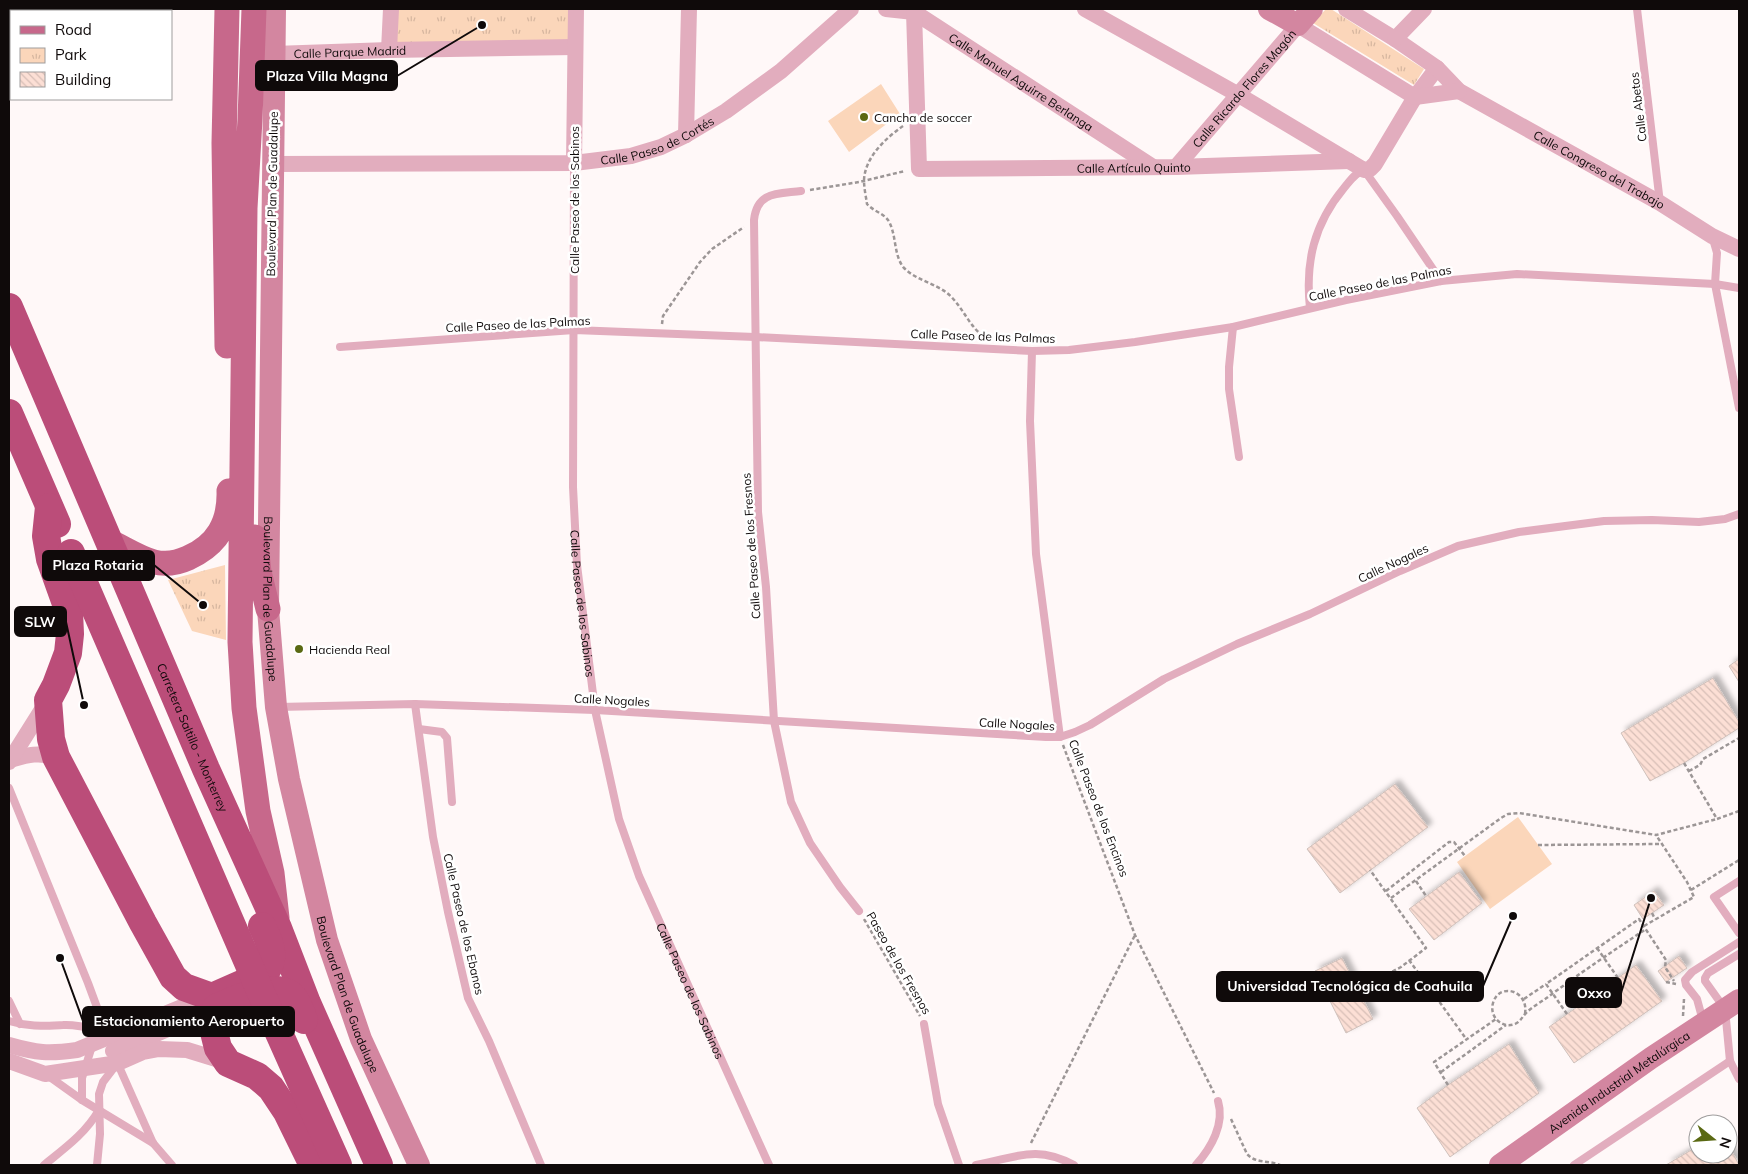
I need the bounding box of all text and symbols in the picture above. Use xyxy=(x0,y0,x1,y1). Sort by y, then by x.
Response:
legend xyxy=(10,10,172,100)
text: Road xyxy=(55,20,92,39)
street label: Calle Ricardo Flores Magón xyxy=(1189,26,1299,150)
street label: Calle Manuel Aguirre Berlanga xyxy=(946,29,1096,134)
street label: Calle Parque Madrid xyxy=(293,42,406,61)
text: Park xyxy=(55,45,87,64)
callout: Plaza Villa Magna xyxy=(256,61,397,90)
text: Plaza Villa Magna xyxy=(266,67,388,85)
text: Building xyxy=(55,70,111,89)
street label: Calle Abetos xyxy=(1626,71,1650,143)
place label: Cancha de soccer xyxy=(874,110,972,125)
street label: Boulevard Plan de Guadalupe xyxy=(263,111,281,277)
marker: Cancha de soccer xyxy=(858,111,870,123)
street label: Calle Paseo de Cortés xyxy=(600,113,716,167)
street label: Calle Paseo de los Sabinos xyxy=(567,126,582,274)
street label: Calle Congreso del Trabajo xyxy=(1531,127,1668,212)
street label: Calle Artículo Quinto xyxy=(1077,159,1191,175)
street label: Calle Paseo de las Palmas xyxy=(1307,262,1453,304)
street label: Calle Paseo de las Palmas xyxy=(445,313,591,335)
street label: Calle Paseo de las Palmas xyxy=(910,326,1056,346)
street label: Calle Paseo de los Fresnos xyxy=(738,472,764,620)
street label: Boulevard Plan de Guadalupe xyxy=(260,516,281,682)
street label: Calle Paseo de los Sabinos xyxy=(568,529,598,678)
street label: Calle Nogales xyxy=(1355,540,1431,586)
callout: Plaza Rotaria xyxy=(43,551,154,580)
text: Plaza Rotaria xyxy=(52,556,144,574)
callout: SLW xyxy=(15,607,66,636)
text: SLW xyxy=(24,613,56,631)
place label: Hacienda Real xyxy=(309,642,390,657)
marker: Hacienda Real xyxy=(293,643,305,655)
street label: Carretera Saltillo - Monterrey xyxy=(154,661,232,815)
street label: Calle Nogales xyxy=(574,691,650,709)
street label: Calle Nogales xyxy=(979,715,1055,733)
street label: Calle Paseo de los Encinos xyxy=(1066,737,1132,879)
street label: Calle Paseo de los Ebanos xyxy=(440,852,488,996)
street label: Paseo de los Fresnos xyxy=(863,909,935,1017)
street label: Boulevard Plan de Guadalupe xyxy=(314,914,383,1075)
street label: Calle Paseo de los Sabinos xyxy=(653,920,728,1061)
callout: Universidad Tecnológica de Coahuila xyxy=(1217,972,1483,1001)
text: Universidad Tecnológica de Coahuila xyxy=(1227,977,1473,995)
callout: Oxxo xyxy=(1566,978,1621,1007)
text: Oxxo xyxy=(1577,984,1611,1002)
callout: Estacionamiento Aeropuerto xyxy=(83,1007,294,1036)
text: Estacionamiento Aeropuerto xyxy=(94,1012,284,1030)
street label: Avenida Industrial Metalúrgica xyxy=(1545,1027,1692,1136)
north arrow xyxy=(1688,1114,1738,1164)
text: N xyxy=(1715,1135,1736,1150)

